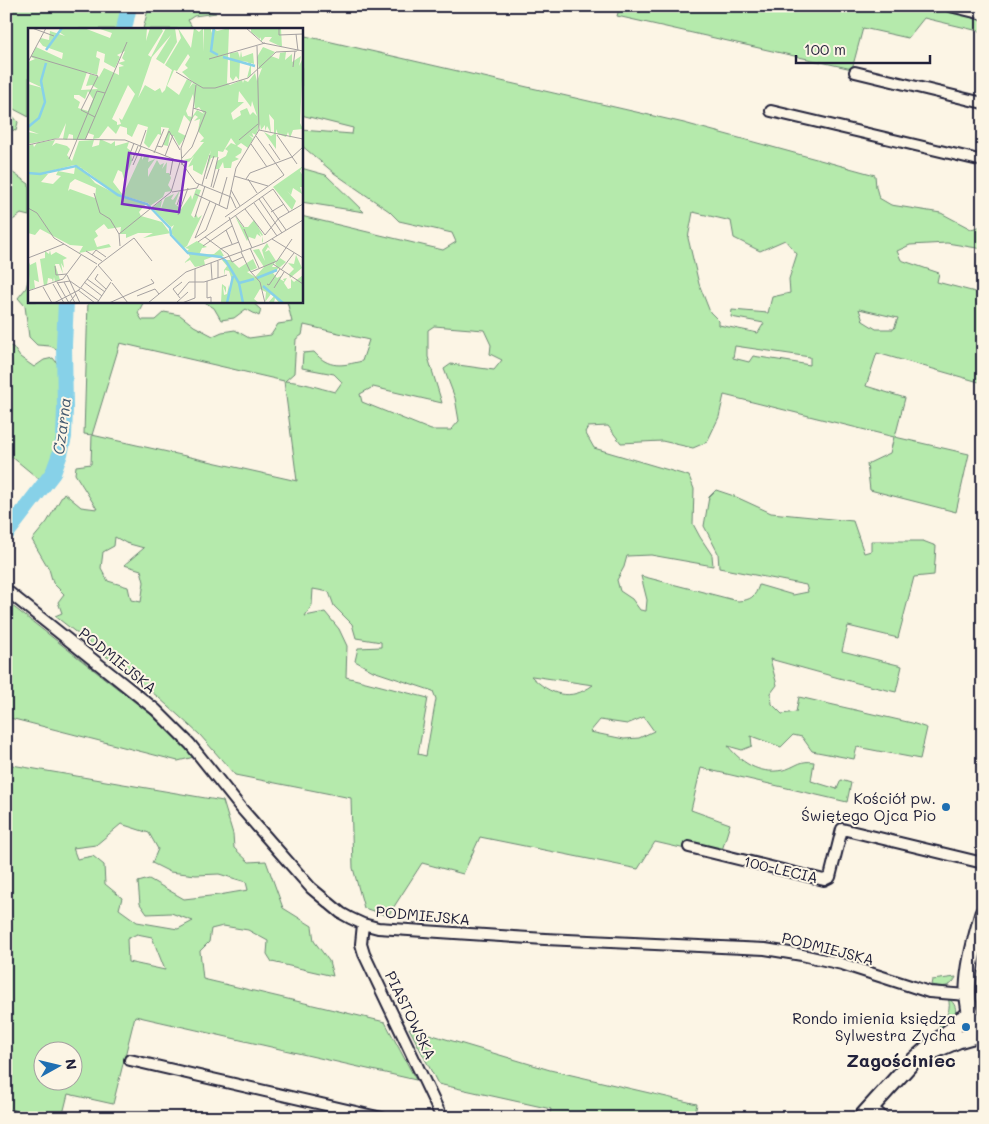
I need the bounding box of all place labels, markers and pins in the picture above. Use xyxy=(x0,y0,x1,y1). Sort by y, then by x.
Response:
place label: Kościół pw. Świętego Ojca Pio xyxy=(801,788,936,825)
marker: Kościół pw. Świętego Ojca Pio xyxy=(940,801,952,813)
place label: Rondo imienia księdza Sylwestra Zycha xyxy=(792,1008,956,1045)
marker: Rondo imienia księdza Sylwestra Zycha xyxy=(960,1021,972,1033)

